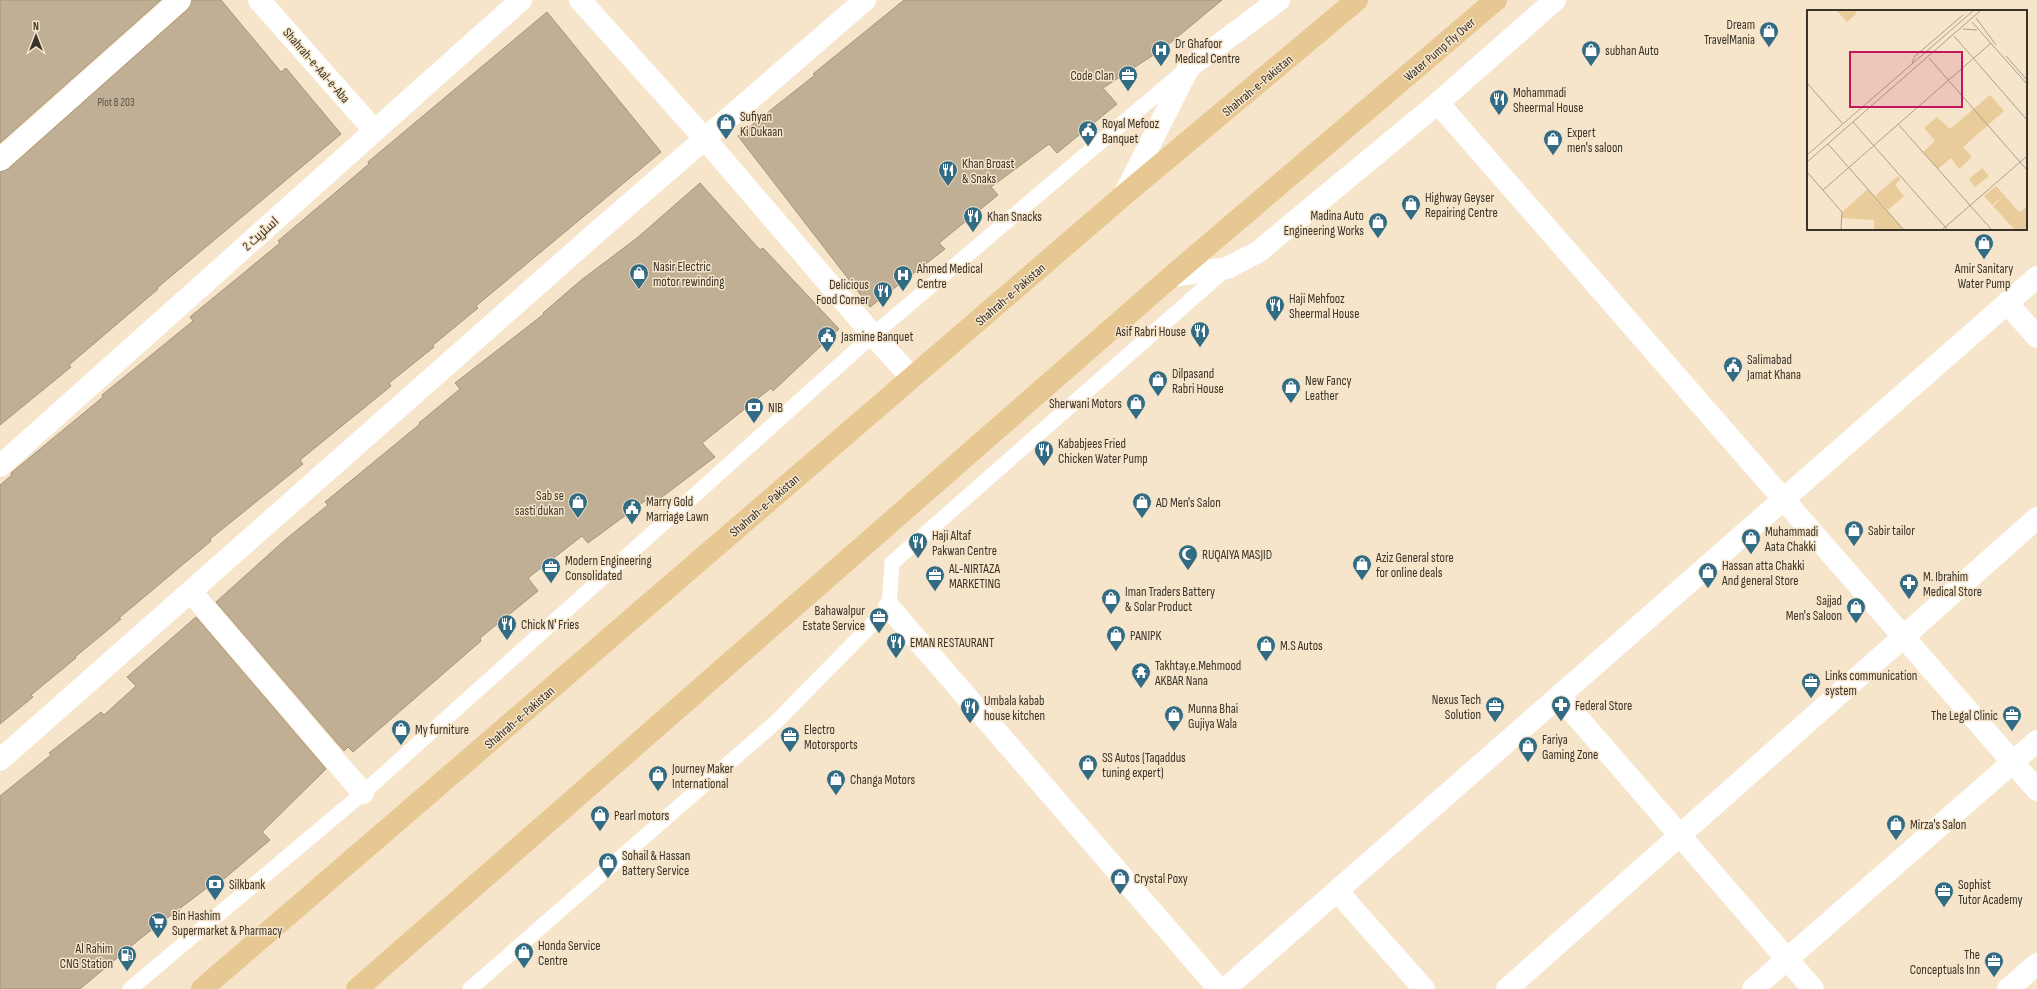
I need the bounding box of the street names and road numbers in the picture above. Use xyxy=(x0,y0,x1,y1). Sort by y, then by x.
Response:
street label: Water Pump Fly Over xyxy=(1401,14,1479,85)
street label: Shahrah-e-Aal-e-Aba xyxy=(279,25,353,106)
street label: Shahrah-e-Pakistan xyxy=(1219,52,1296,120)
street label: اسٹریٹ 2 xyxy=(239,213,282,254)
street label: Shahrah-e-Pakistan xyxy=(972,260,1049,329)
street label: Shahrah-e-Pakistan xyxy=(726,471,803,540)
street label: Shahrah-e-Pakistan xyxy=(481,683,558,752)

